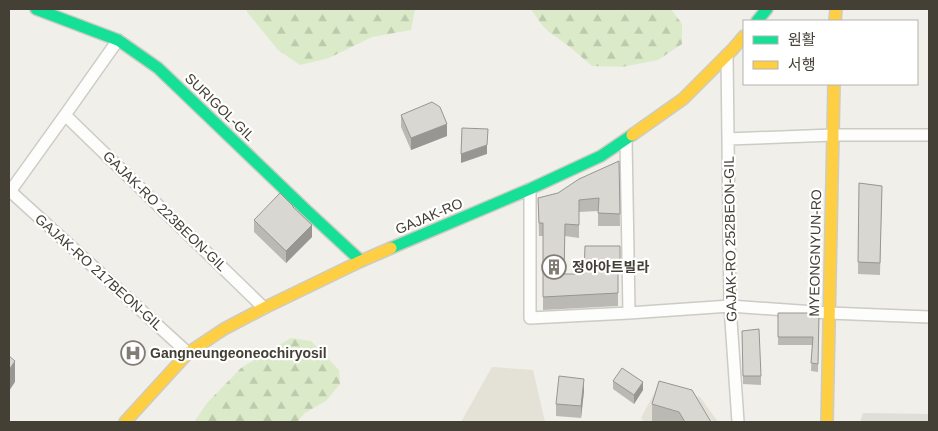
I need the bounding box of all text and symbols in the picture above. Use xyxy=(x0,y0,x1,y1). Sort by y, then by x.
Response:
legend xyxy=(743,20,918,85)
text: 원활 xyxy=(788,31,816,48)
text: 서행 xyxy=(788,56,816,73)
street label: SURIGOL-GIL xyxy=(182,70,258,144)
street label: GAJAK-RO 223BEON-GIL xyxy=(100,148,230,274)
street label: GAJAK-RO 252BEON-GIL xyxy=(721,156,739,322)
street label: MYEONGNYUN-RO xyxy=(806,189,824,317)
street label: GAJAK-RO xyxy=(393,195,465,237)
street label: GAJAK-RO 217BEON-GIL xyxy=(32,211,166,334)
building icon: 정아아트빌라 xyxy=(541,254,567,280)
place label: 정아아트빌라 xyxy=(572,259,649,275)
hospital icon: Gangneungeoneochiryosil xyxy=(120,340,146,366)
place label: Gangneungeoneochiryosil xyxy=(150,345,327,361)

